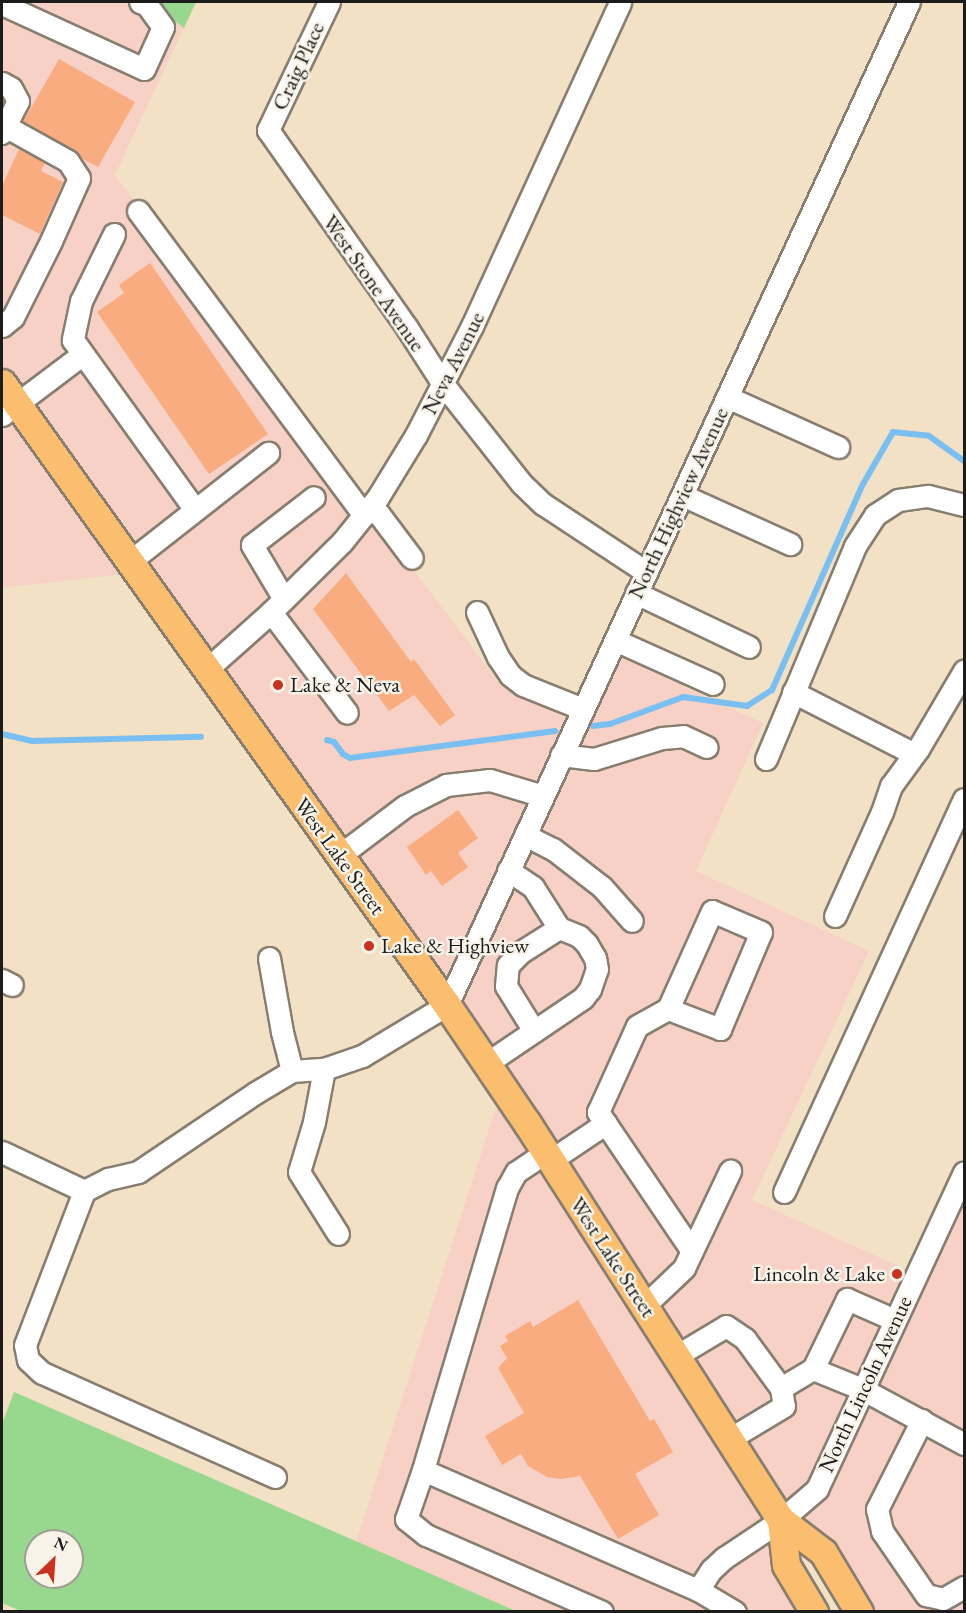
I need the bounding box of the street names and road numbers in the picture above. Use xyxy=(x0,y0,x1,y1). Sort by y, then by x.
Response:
street label: Craig Place xyxy=(266,18,330,114)
street label: West Stone Avenue xyxy=(317,210,431,356)
street label: Neva Avenue xyxy=(416,307,490,419)
street label: North Highview Avenue xyxy=(622,403,734,603)
street label: West Lake Street xyxy=(289,792,391,920)
street label: West Lake Street xyxy=(564,1192,662,1322)
street label: North Lincoln Avenue xyxy=(813,1292,917,1476)

